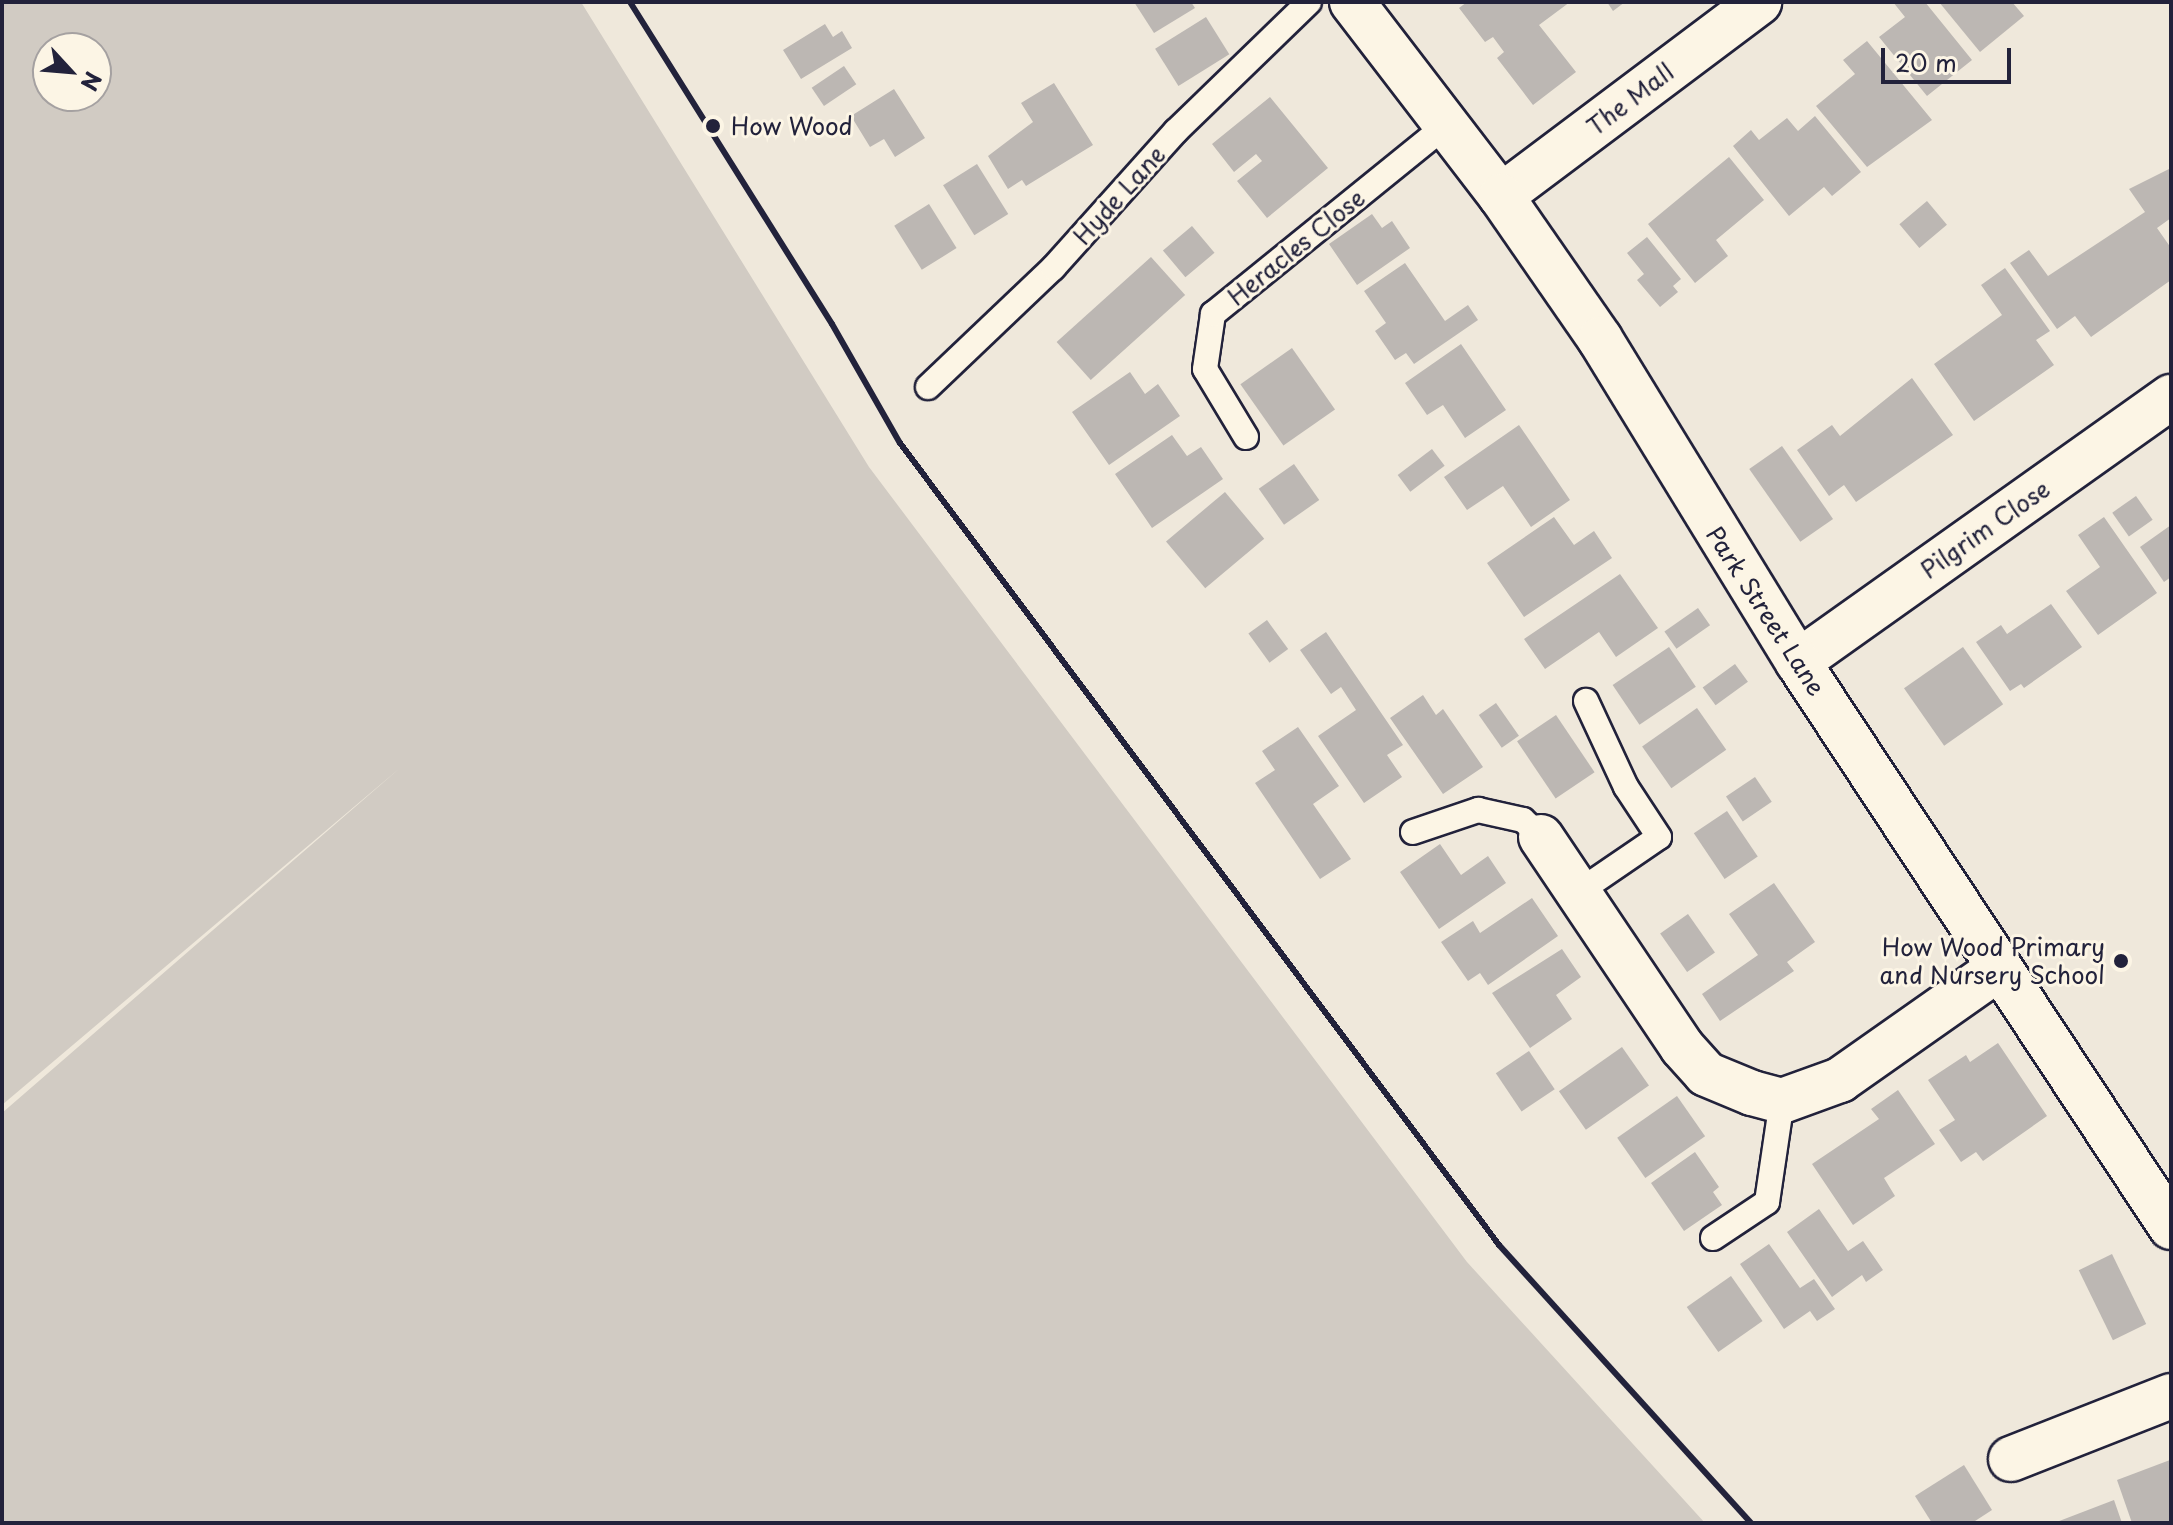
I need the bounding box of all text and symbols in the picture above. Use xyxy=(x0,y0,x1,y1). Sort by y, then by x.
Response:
north arrow xyxy=(32,32,112,112)
scale bar xyxy=(1885,32,2015,82)
text: 20 m xyxy=(1895,44,1957,80)
street label: The Mall xyxy=(1581,57,1679,141)
text: N xyxy=(74,67,111,97)
place label: How Wood xyxy=(731,112,853,140)
marker: How Wood xyxy=(702,115,724,137)
street label: Hyde Lane xyxy=(1067,140,1171,250)
street label: Heracles Close xyxy=(1221,182,1371,312)
street label: Pilgrim Close xyxy=(1915,474,2055,584)
street label: Park Street Lane xyxy=(1700,521,1832,701)
place label: How Wood Primary and Nursery School xyxy=(1877,933,2105,989)
marker: How Wood Primary and Nursery School xyxy=(2112,952,2130,970)

